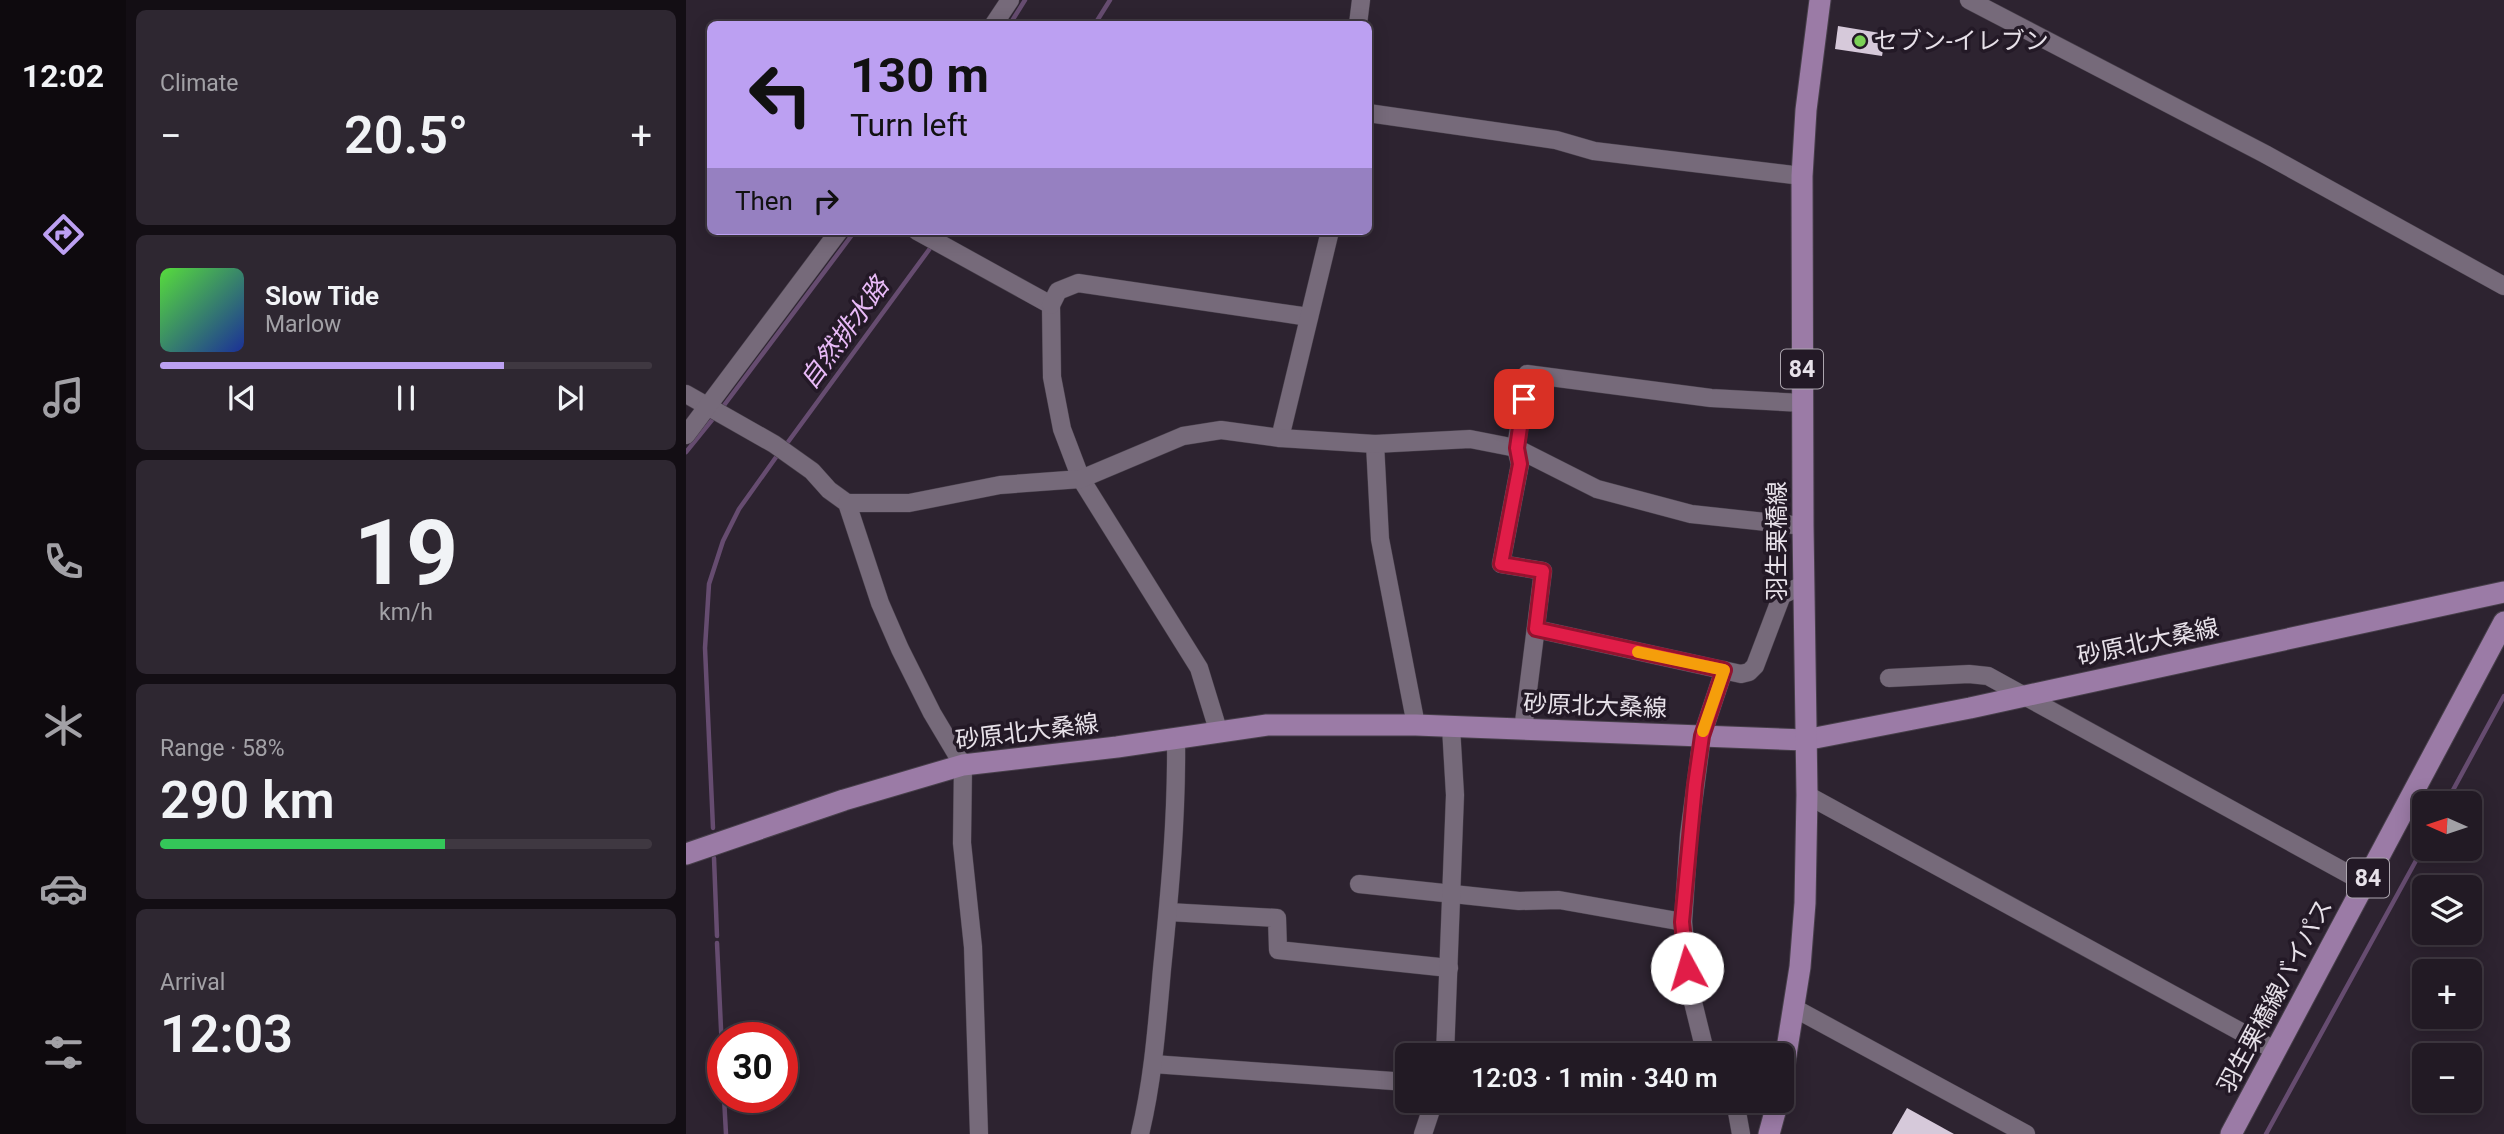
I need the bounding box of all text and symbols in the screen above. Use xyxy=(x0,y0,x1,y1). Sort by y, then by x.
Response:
place label: セブン-イレブン xyxy=(1874,27,2049,55)
marker: セブン-イレブン xyxy=(1852,33,1868,49)
text: 130 m xyxy=(850,47,989,104)
icon: left xyxy=(735,49,826,140)
text: 12:02 xyxy=(22,57,104,95)
text: Climate xyxy=(160,70,239,97)
text: 20.5° xyxy=(344,105,468,166)
text: Turn left xyxy=(850,106,968,144)
text: − xyxy=(160,114,182,158)
text: + xyxy=(630,114,652,158)
icon: right xyxy=(807,182,845,220)
text: Then xyxy=(735,186,793,216)
icon: directions xyxy=(39,210,88,259)
water label: 自然排水路 xyxy=(794,270,896,394)
text: Slow Tide xyxy=(265,281,379,311)
text: Marlow xyxy=(265,311,341,338)
road number: 84 xyxy=(1781,350,1823,388)
pin xyxy=(1494,369,1554,429)
icon: music xyxy=(39,373,88,422)
icon: previous xyxy=(223,379,261,417)
icon: pause xyxy=(387,379,425,417)
icon: next xyxy=(551,379,589,417)
icon: arrive xyxy=(1505,380,1543,418)
street label: 羽生栗橋線 xyxy=(1763,481,1791,601)
text: 19 xyxy=(354,500,458,606)
icon: phone xyxy=(39,537,88,586)
text: km/h xyxy=(379,599,433,626)
street label: 砂原北大桑線 xyxy=(2075,613,2221,671)
street label: 砂原北大桑線 xyxy=(1523,689,1667,723)
icon: climate xyxy=(39,701,88,750)
street label: 砂原北大桑線 xyxy=(954,709,1100,755)
text: Range · 58% xyxy=(160,735,285,762)
text: 290 km xyxy=(160,770,335,831)
north arrow xyxy=(2412,791,2482,861)
map controls xyxy=(2412,791,2482,1113)
road number: 84 xyxy=(2347,858,2389,898)
icon: car xyxy=(39,864,88,913)
button: layers xyxy=(2412,875,2482,945)
street label: 羽生栗橋線バイパス xyxy=(2212,894,2338,1098)
position arrow xyxy=(1650,931,1724,1005)
button: + xyxy=(2412,959,2482,1029)
text: Arrival xyxy=(160,969,225,996)
text: 12:03 xyxy=(160,1004,293,1065)
speed limit sign: 30 xyxy=(707,1022,798,1113)
icon: filters xyxy=(39,1028,88,1077)
button: − xyxy=(2412,1043,2482,1113)
text: 12:03 · 1 min · 340 m xyxy=(1471,1063,1718,1093)

